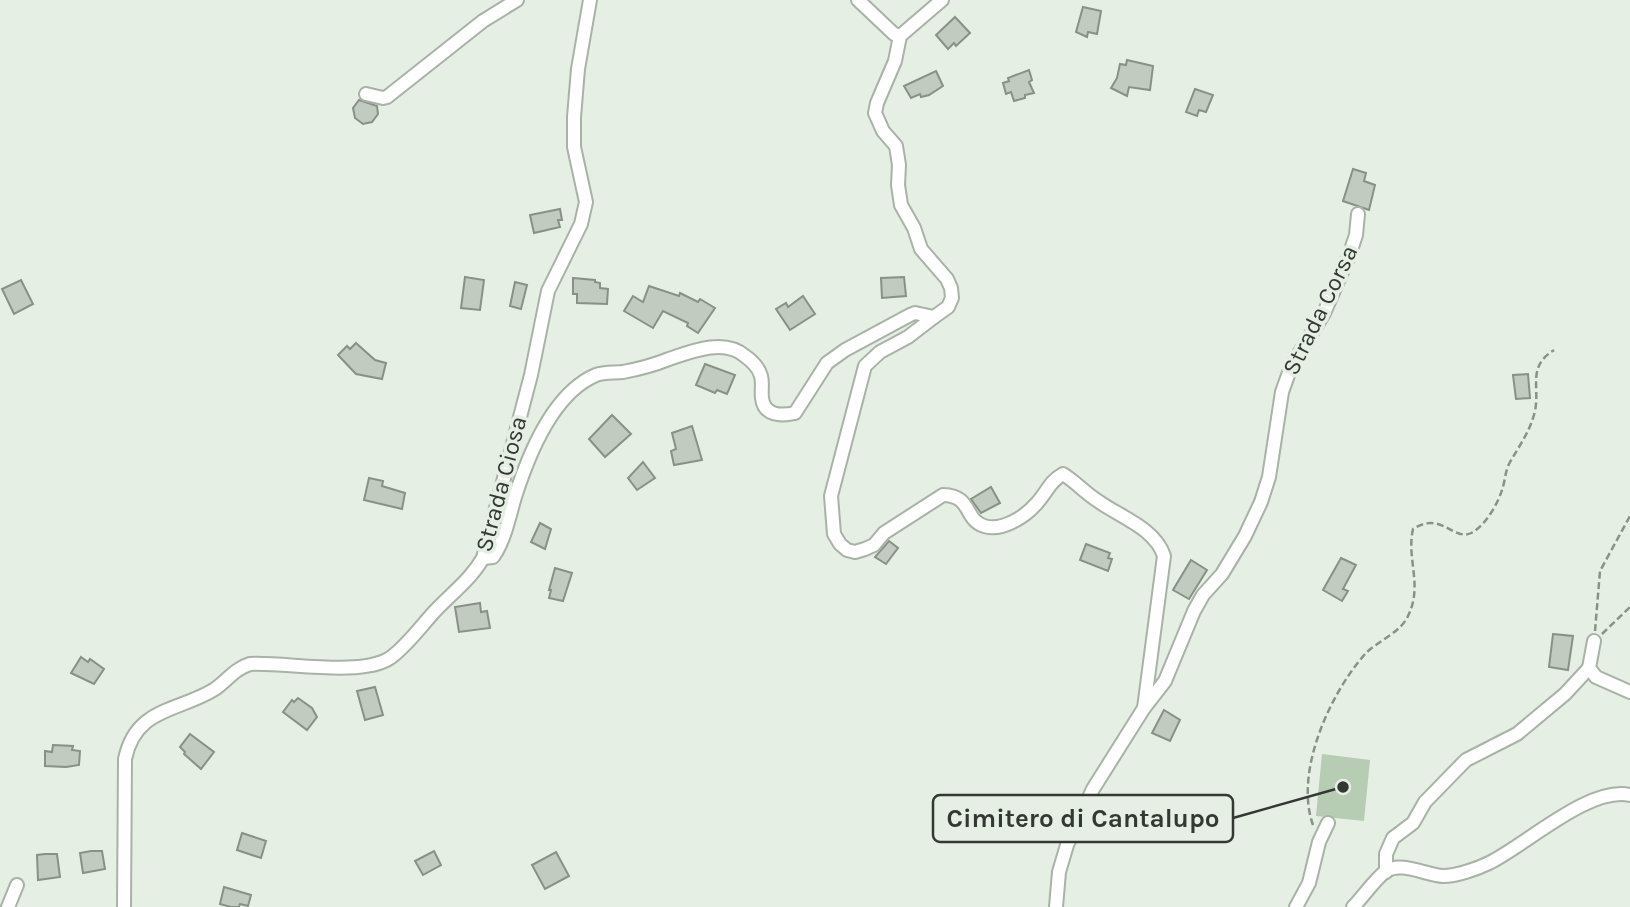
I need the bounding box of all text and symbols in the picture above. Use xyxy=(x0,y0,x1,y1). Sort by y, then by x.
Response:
street label: Strada Corsa xyxy=(1277,241,1363,379)
street label: Strada Ciosa xyxy=(469,413,533,555)
callout: Cimitero di Cantalupo xyxy=(933,795,1233,842)
text: Cimitero di Cantalupo xyxy=(947,803,1219,834)

